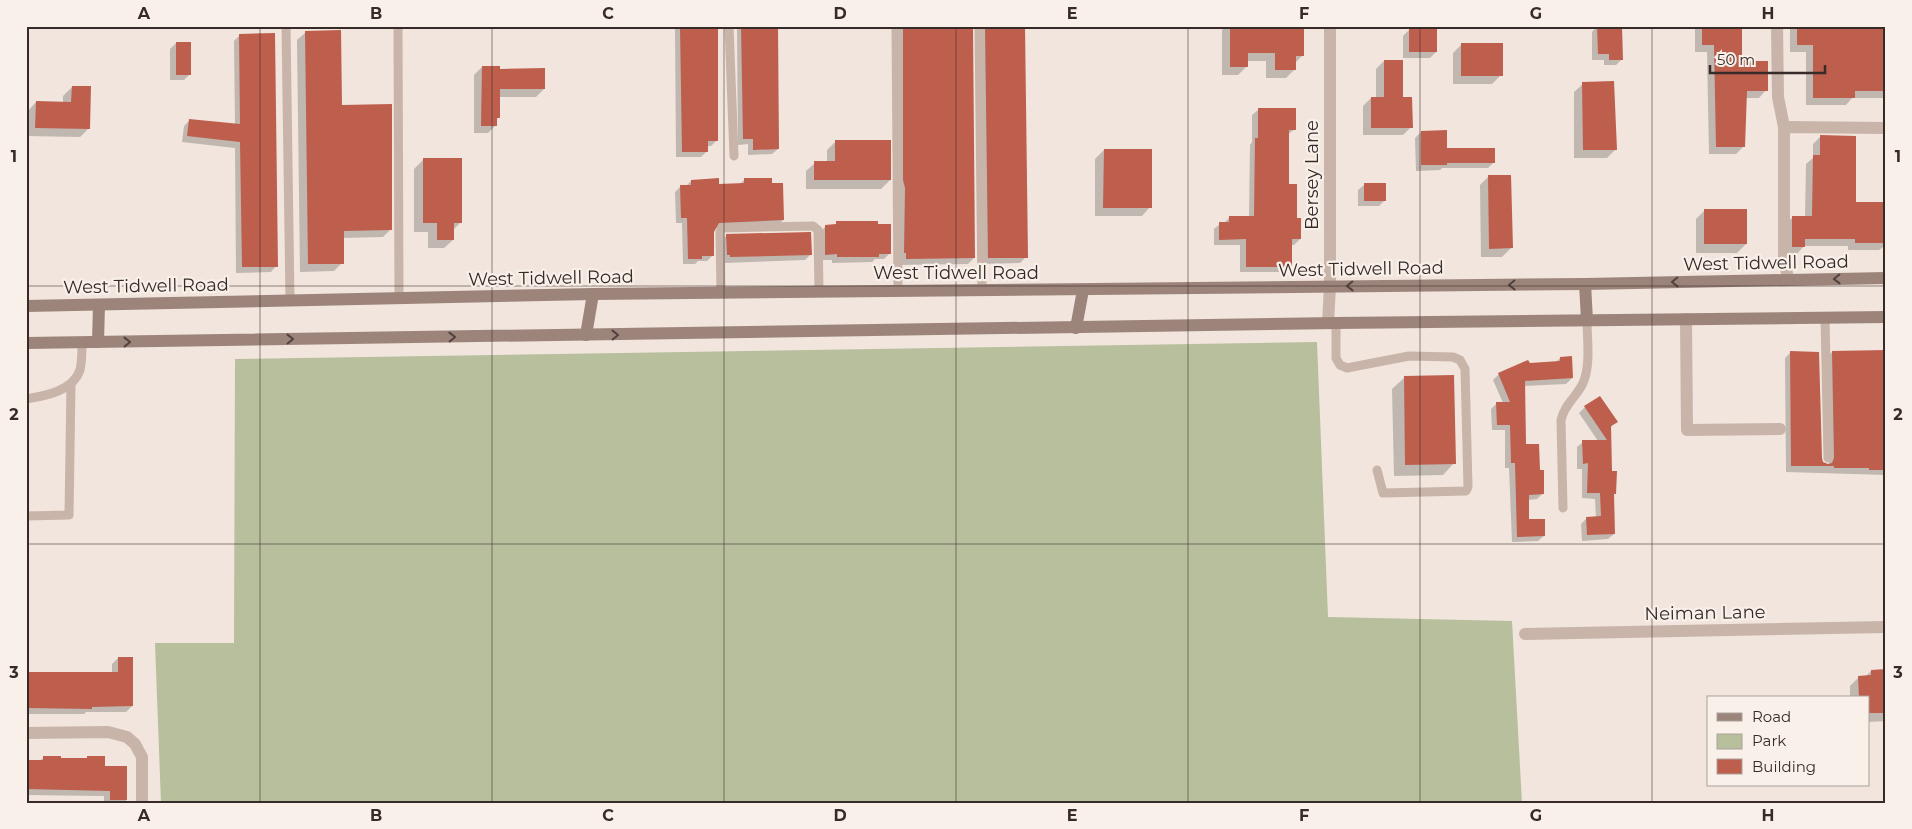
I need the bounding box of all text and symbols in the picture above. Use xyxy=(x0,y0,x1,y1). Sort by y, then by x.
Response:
text: A xyxy=(137,4,151,23)
text: B xyxy=(370,4,382,23)
text: C xyxy=(602,4,614,23)
text: D xyxy=(833,4,847,23)
text: E xyxy=(1067,4,1077,23)
text: F xyxy=(1299,4,1309,23)
text: G xyxy=(1530,4,1542,23)
text: H xyxy=(1762,4,1774,23)
scale bar xyxy=(1710,42,1824,74)
text: 50 m xyxy=(1717,50,1755,69)
street label: Bersey Lane xyxy=(1301,120,1323,230)
text: 1 xyxy=(11,147,17,166)
text: 1 xyxy=(1895,147,1901,166)
street label: West Tidwell Road xyxy=(1683,251,1849,275)
street label: West Tidwell Road xyxy=(1278,257,1444,281)
street label: West Tidwell Road xyxy=(873,262,1039,284)
street label: West Tidwell Road xyxy=(468,266,634,290)
street label: West Tidwell Road xyxy=(63,274,229,298)
one-way arrow xyxy=(1833,274,1840,284)
one-way arrow xyxy=(1670,277,1678,287)
one-way arrow xyxy=(1508,280,1516,290)
one-way arrow xyxy=(1345,281,1353,291)
one-way arrow xyxy=(612,330,619,340)
one-way arrow xyxy=(449,332,457,342)
one-way arrow xyxy=(286,334,294,345)
one-way arrow xyxy=(124,337,132,347)
text: 2 xyxy=(9,405,19,424)
text: 2 xyxy=(1893,405,1903,424)
street label: Neiman Lane xyxy=(1644,601,1766,625)
text: 3 xyxy=(8,663,19,682)
text: 3 xyxy=(1892,663,1903,682)
legend xyxy=(1707,696,1870,786)
text: Road xyxy=(1752,707,1791,726)
text: Park xyxy=(1752,731,1786,750)
text: Building xyxy=(1752,757,1816,776)
text: A xyxy=(137,806,151,825)
text: B xyxy=(370,806,382,825)
text: C xyxy=(602,806,614,825)
text: D xyxy=(833,806,847,825)
text: E xyxy=(1067,806,1077,825)
text: F xyxy=(1299,806,1309,825)
text: G xyxy=(1530,806,1542,825)
text: H xyxy=(1762,806,1774,825)

